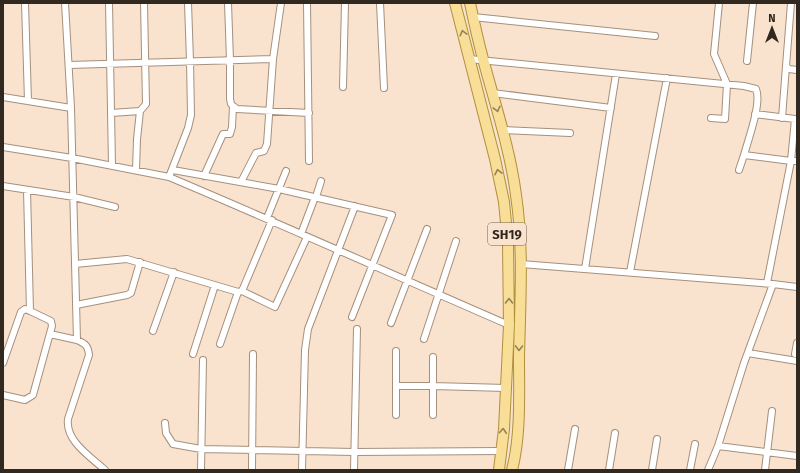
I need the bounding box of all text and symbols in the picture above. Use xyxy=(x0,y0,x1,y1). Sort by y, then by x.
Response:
north arrow xyxy=(752,8,792,48)
text: N xyxy=(768,12,776,25)
one-way arrow xyxy=(459,29,467,36)
one-way arrow xyxy=(492,105,500,112)
one-way arrow xyxy=(494,169,502,176)
road number: SH19 xyxy=(488,223,526,245)
one-way arrow xyxy=(505,298,513,304)
one-way arrow xyxy=(515,345,523,351)
one-way arrow xyxy=(499,428,508,434)

